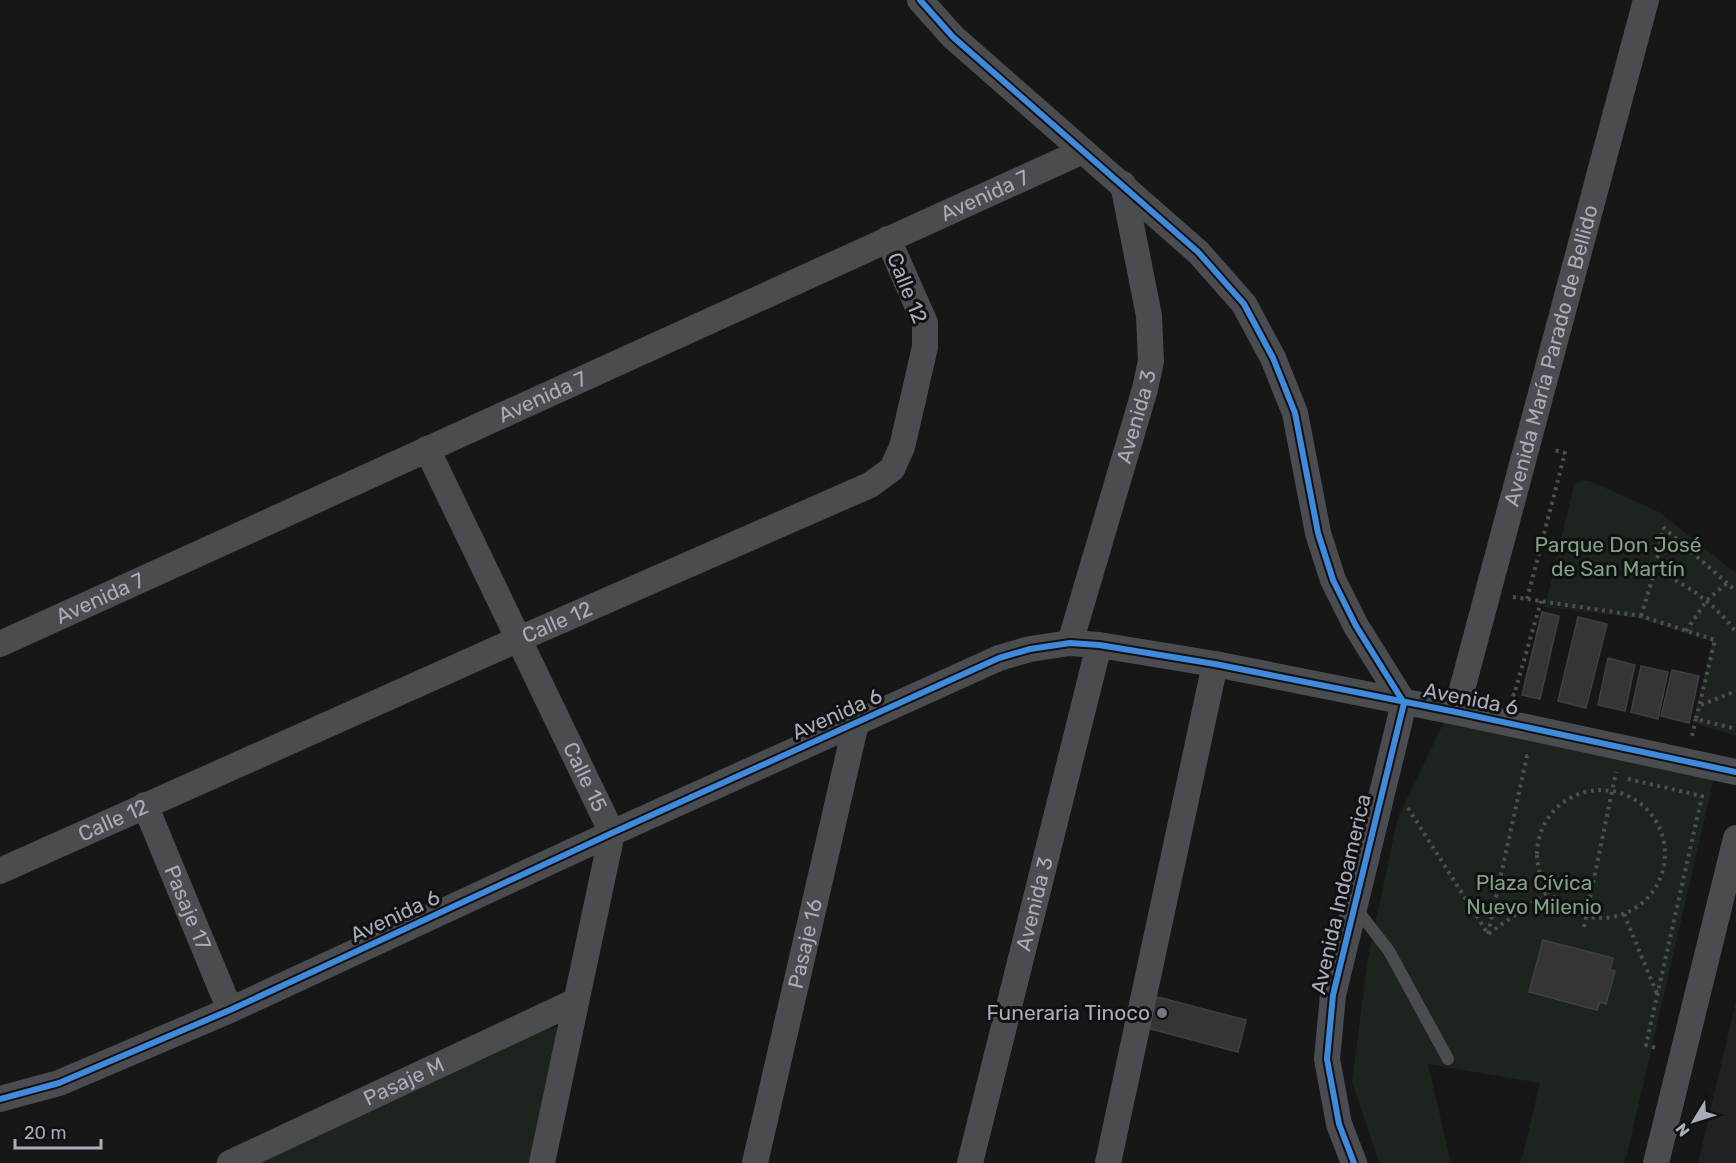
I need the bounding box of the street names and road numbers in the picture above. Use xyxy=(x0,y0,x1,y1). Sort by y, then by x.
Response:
street label: Avenida 7 xyxy=(936,164,1033,226)
street label: Avenida María Parado de Bellido xyxy=(1499,202,1603,509)
street label: Calle 12 xyxy=(882,249,933,327)
street label: Avenida 7 xyxy=(494,366,591,428)
street label: Avenida 3 xyxy=(1111,367,1161,466)
street label: Avenida 7 xyxy=(52,567,148,629)
street label: Calle 12 xyxy=(518,596,596,648)
street label: Avenida 6 xyxy=(1422,677,1521,720)
street label: Avenida 6 xyxy=(788,683,886,745)
street label: Calle 15 xyxy=(558,738,613,816)
street label: Avenida Indoamerica xyxy=(1305,791,1376,996)
street label: Calle 12 xyxy=(74,793,152,846)
street label: Avenida 3 xyxy=(1010,854,1058,953)
street label: Pasaje 17 xyxy=(159,861,217,954)
street label: Avenida 6 xyxy=(346,884,444,947)
street label: Pasaje 16 xyxy=(782,896,827,991)
street label: Pasaje M xyxy=(359,1052,448,1111)

